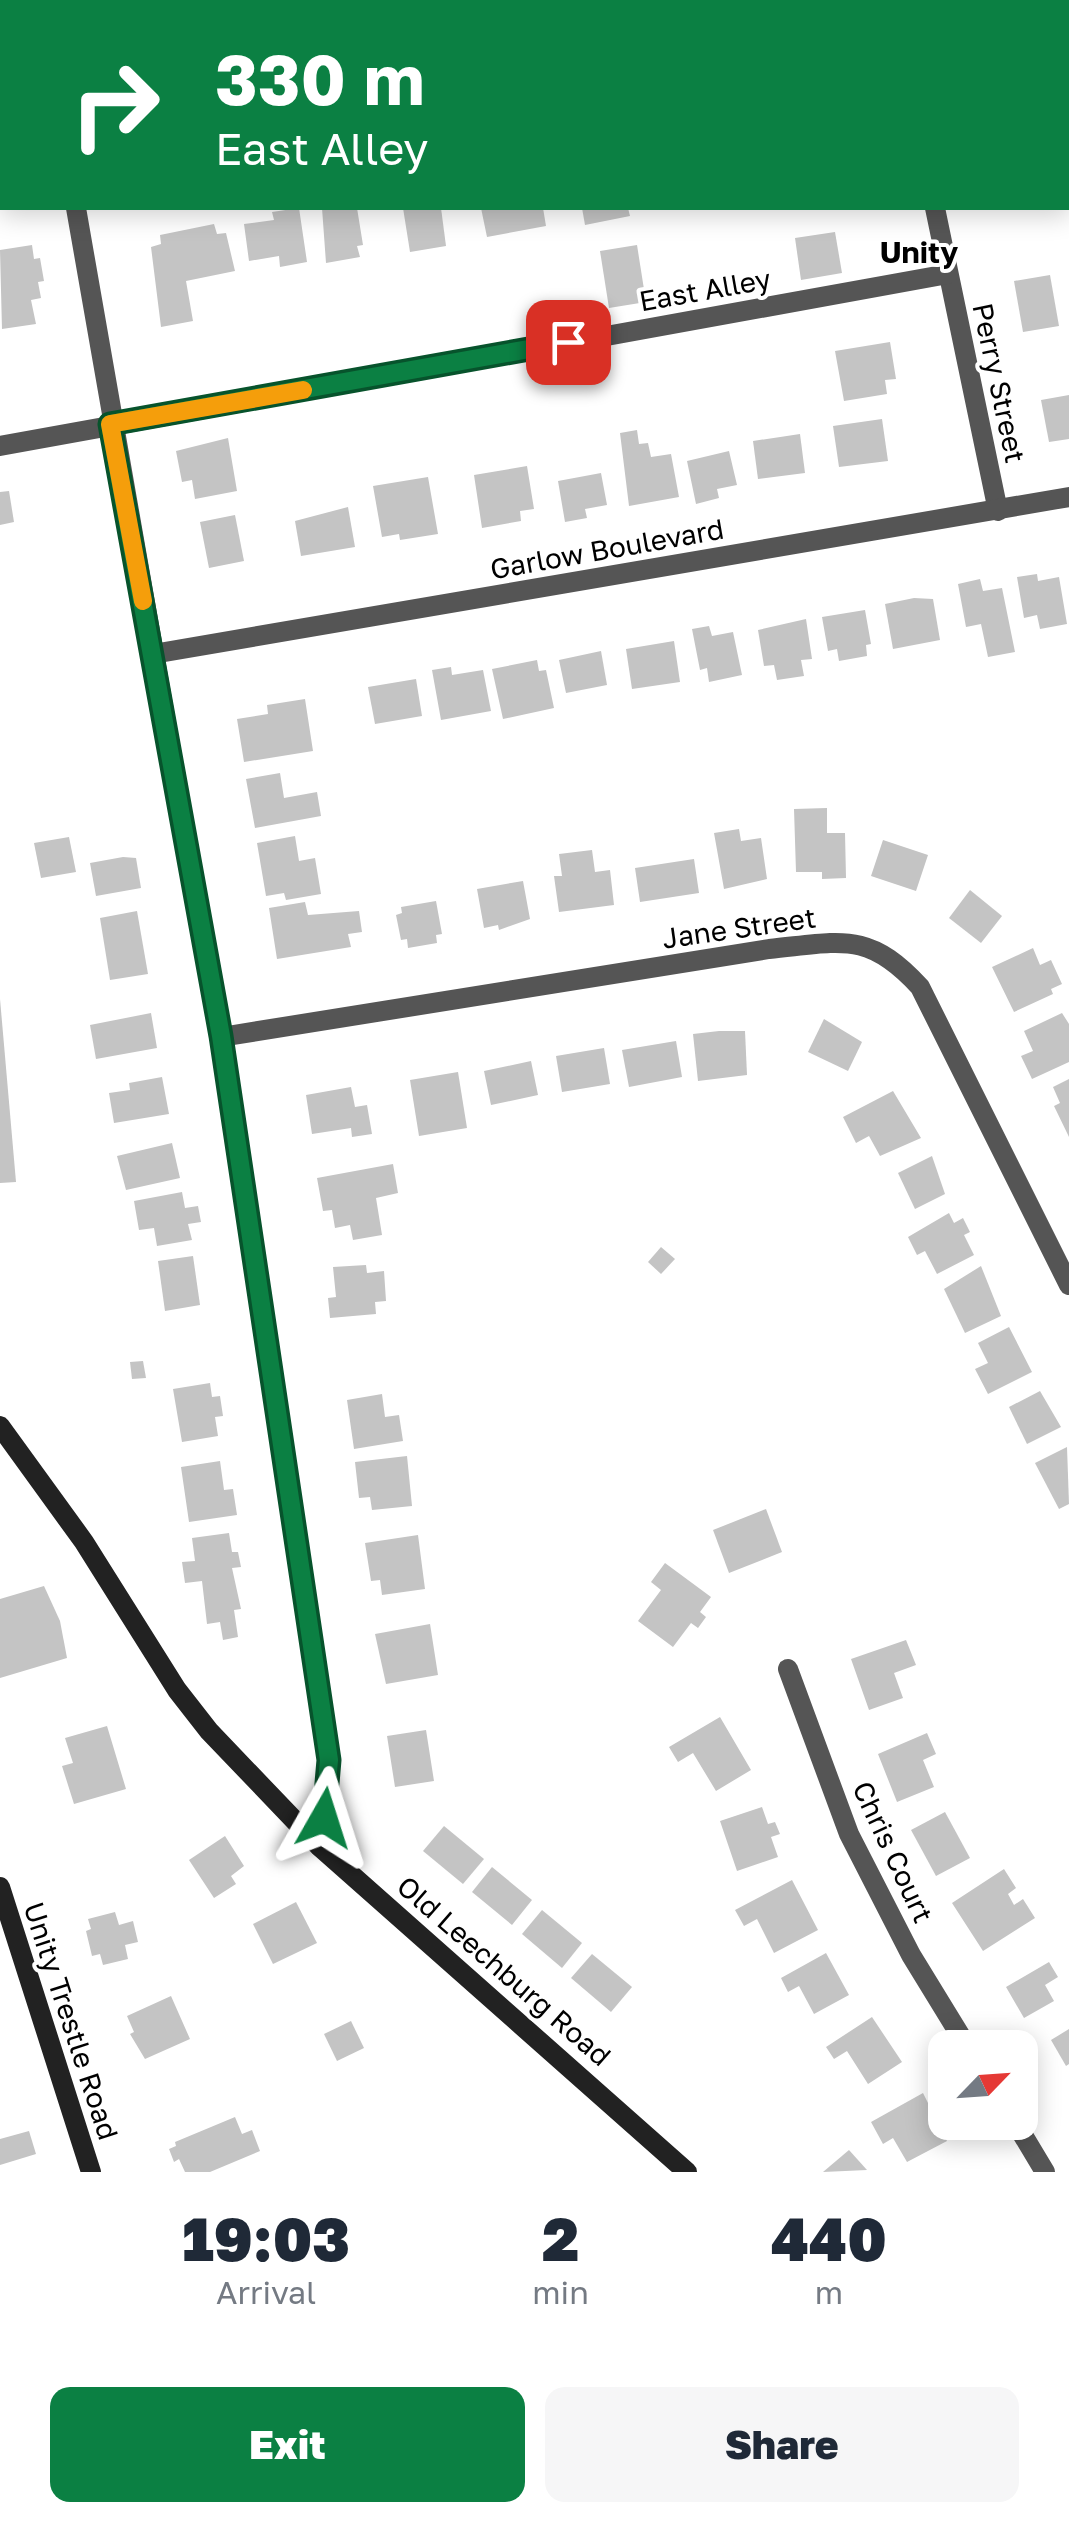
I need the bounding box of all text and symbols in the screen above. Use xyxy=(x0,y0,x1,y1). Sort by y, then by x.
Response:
text: 330 m xyxy=(215,36,425,120)
icon: right xyxy=(50,40,180,170)
text: East Alley xyxy=(215,121,429,175)
district label: Unity xyxy=(880,234,958,270)
street label: East Alley xyxy=(637,262,774,317)
pin xyxy=(526,300,611,385)
street label: Perry Street xyxy=(966,300,1033,466)
icon: arrive xyxy=(541,315,596,370)
street label: Garlow Boulevard xyxy=(487,512,726,585)
street label: Jane Street xyxy=(660,900,818,955)
position arrow xyxy=(272,1766,376,1870)
street label: Chris Court xyxy=(846,1776,941,1928)
street label: Old Leechburg Road xyxy=(391,1869,618,2072)
street label: Unity Trestle Road xyxy=(17,1898,125,2144)
north arrow xyxy=(928,2030,1038,2140)
map controls xyxy=(928,2030,1038,2140)
text: 19:03 xyxy=(182,2202,350,2274)
text: 2 xyxy=(542,2202,579,2274)
text: 440 xyxy=(771,2202,887,2274)
text: Arrival xyxy=(216,2273,316,2311)
text: min xyxy=(532,2273,589,2311)
text: m xyxy=(815,2273,843,2311)
button: Exit xyxy=(50,2387,525,2502)
button: Share xyxy=(545,2387,1019,2502)

